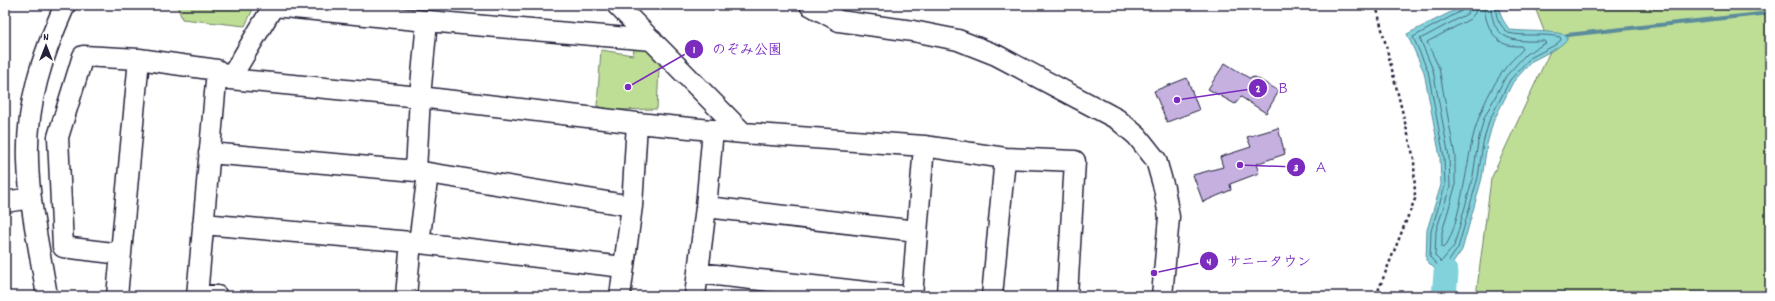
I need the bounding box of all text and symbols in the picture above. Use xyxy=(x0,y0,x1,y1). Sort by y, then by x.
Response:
north arrow xyxy=(26,26,66,66)
text: N xyxy=(43,30,49,46)
callout: のぞみ公園 xyxy=(684,36,790,62)
text: のぞみ公園 xyxy=(712,41,782,61)
text: 1 xyxy=(693,42,696,59)
callout: Ｂ xyxy=(1248,75,1298,101)
text: Ｂ xyxy=(1276,80,1290,100)
text: 2 xyxy=(1255,81,1261,98)
callout: Ａ xyxy=(1286,154,1336,180)
text: Ａ xyxy=(1314,159,1328,179)
text: 3 xyxy=(1293,160,1299,177)
callout: サニータウン xyxy=(1199,248,1319,274)
text: サニータウン xyxy=(1227,253,1311,273)
text: 4 xyxy=(1207,254,1212,271)

